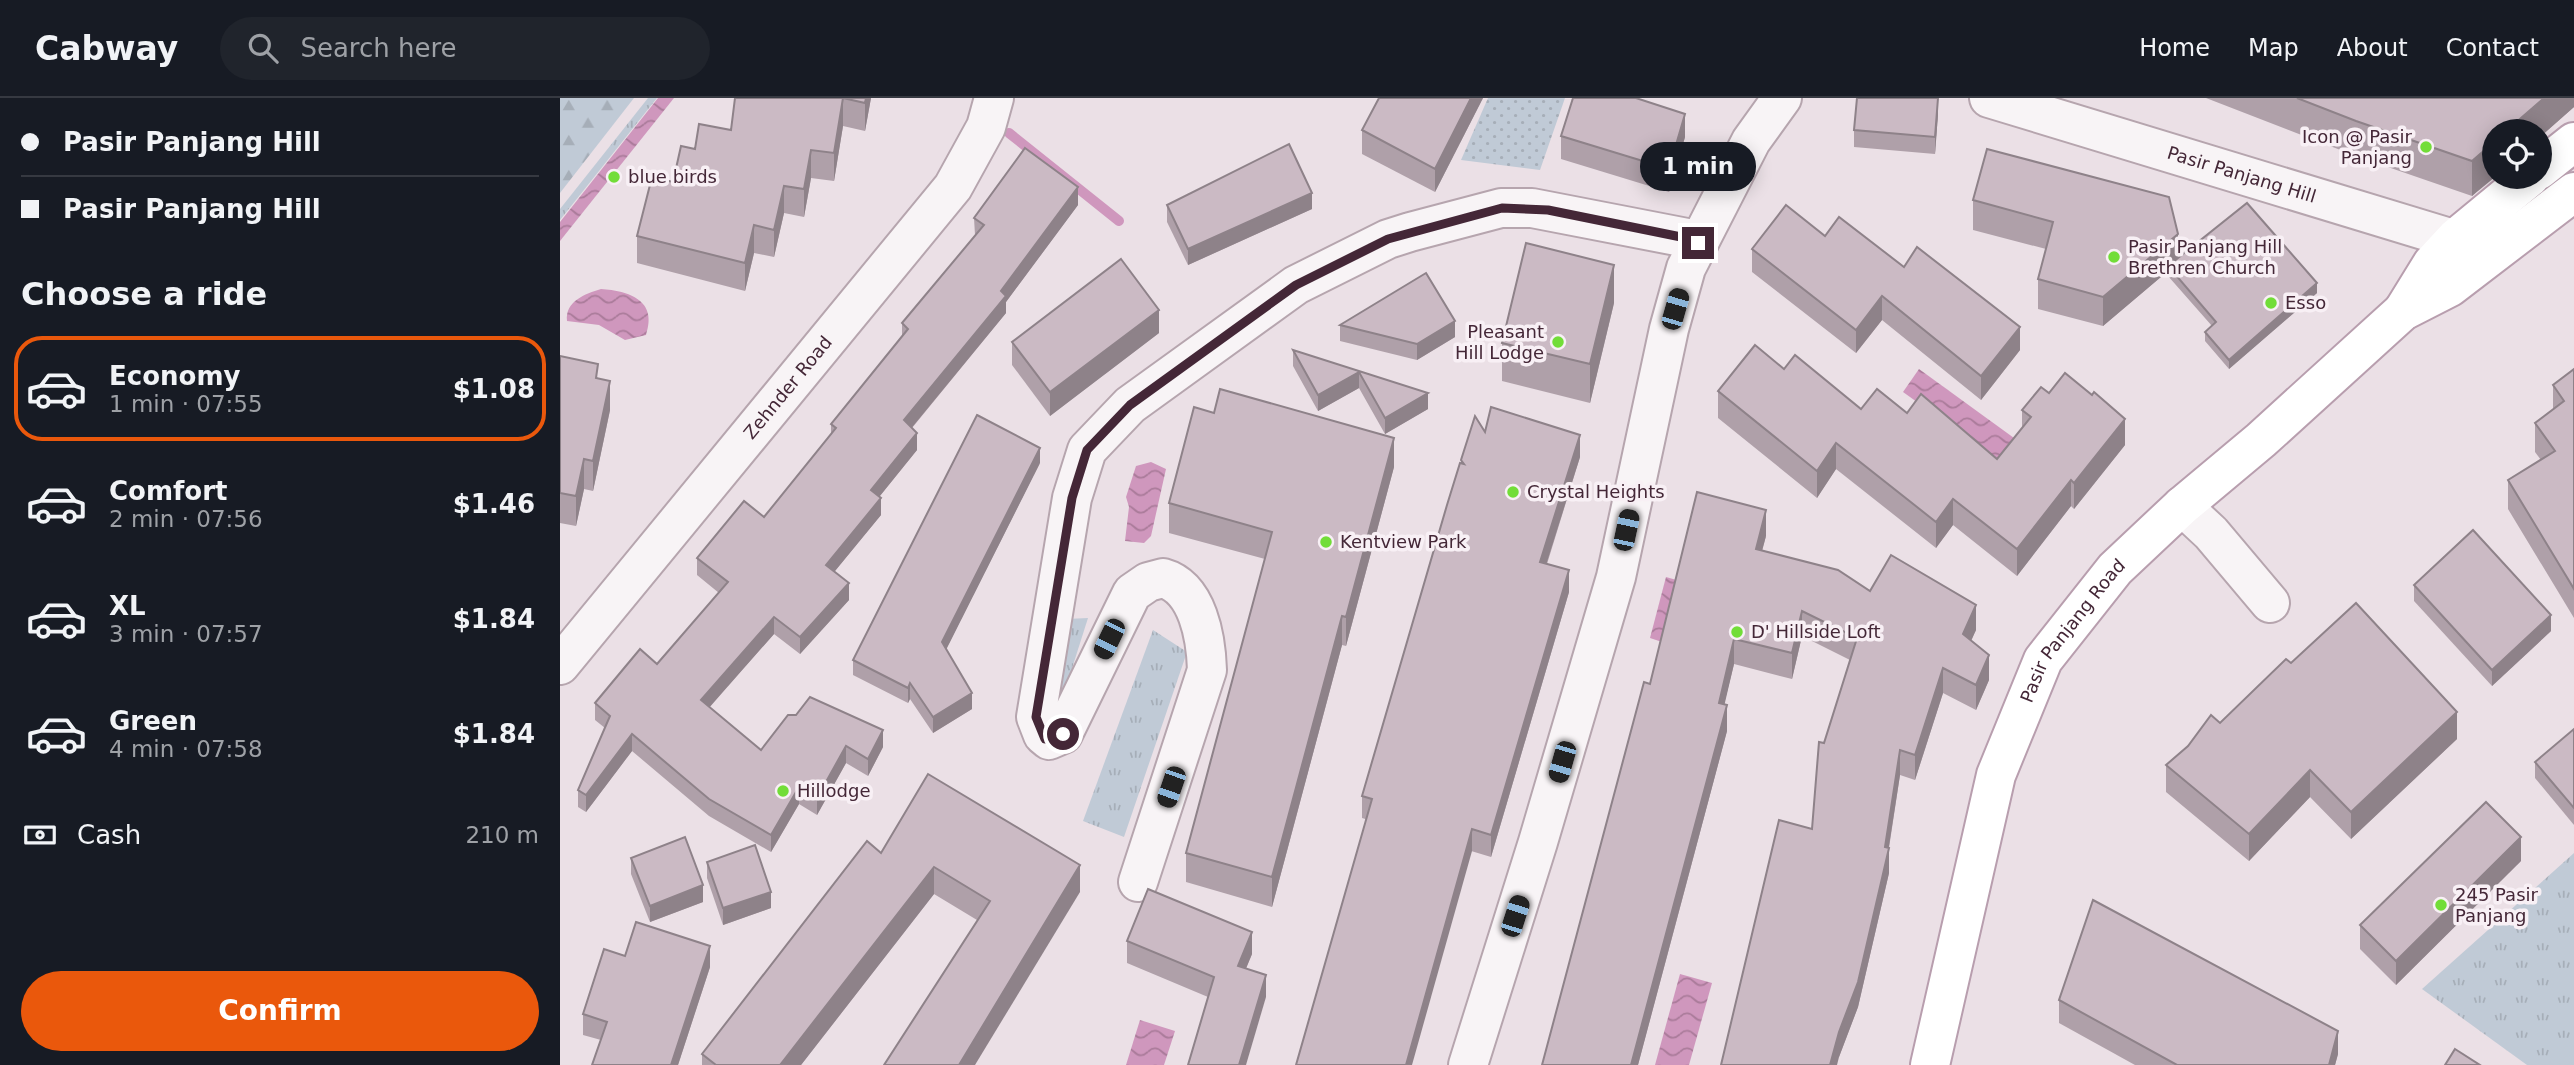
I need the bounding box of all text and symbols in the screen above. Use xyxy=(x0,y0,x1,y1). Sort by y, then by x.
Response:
search box xyxy=(220,17,710,80)
text: Cabway xyxy=(35,29,178,68)
icon: search xyxy=(244,29,282,67)
text: Search here xyxy=(300,33,457,63)
text: Home xyxy=(2139,34,2210,62)
text: Map xyxy=(2248,34,2299,62)
text: About xyxy=(2337,34,2408,62)
text: Contact xyxy=(2446,34,2539,62)
map controls xyxy=(2482,119,2552,189)
button: locate xyxy=(2482,119,2552,189)
place label: Icon @ Pasir Panjang xyxy=(2302,126,2413,168)
text: Pasir Panjang Hill xyxy=(63,127,321,157)
marker: Icon @ Pasir Panjang xyxy=(2418,139,2434,155)
callout: 1 min xyxy=(1640,142,1756,190)
street label: Pasir Panjang Hill xyxy=(2165,142,2319,207)
text: 1 min xyxy=(1662,153,1734,179)
place label: blue birds xyxy=(628,166,717,187)
marker: blue birds xyxy=(606,169,622,185)
text: Pasir Panjang Hill xyxy=(63,194,321,224)
route end xyxy=(1682,227,1714,259)
place label: Pasir Panjang Hill Brethren Church xyxy=(2128,236,2282,278)
marker: Pasir Panjang Hill Brethren Church xyxy=(2106,249,2122,265)
text: Choose a ride xyxy=(21,275,267,313)
car xyxy=(1660,286,1691,332)
place label: Esso xyxy=(2285,292,2326,313)
marker: Esso xyxy=(2263,295,2279,311)
place label: Pleasant Hill Lodge xyxy=(1455,321,1544,363)
street label: Zehnder Road xyxy=(739,332,836,443)
marker: Pleasant Hill Lodge xyxy=(1550,334,1566,350)
icon: car xyxy=(25,357,88,420)
text: Economy xyxy=(109,361,240,391)
text: $1.08 xyxy=(453,374,535,404)
text: 1 min · 07:55 xyxy=(109,391,263,417)
icon: car xyxy=(25,472,88,535)
text: Comfort xyxy=(109,476,227,506)
place label: Crystal Heights xyxy=(1527,481,1665,502)
marker: Crystal Heights xyxy=(1505,484,1521,500)
text: $1.46 xyxy=(453,489,535,519)
text: 2 min · 07:56 xyxy=(109,506,263,532)
car xyxy=(1612,507,1641,553)
place label: Kentview Park xyxy=(1340,531,1467,552)
marker: Kentview Park xyxy=(1318,534,1334,550)
street label: Pasir Panjang Road xyxy=(2016,554,2129,706)
icon: car xyxy=(25,587,88,650)
text: XL xyxy=(109,591,146,621)
text: $1.84 xyxy=(453,604,535,634)
car xyxy=(1091,616,1128,662)
text: 3 min · 07:57 xyxy=(109,621,263,647)
place label: D' Hillside Loft xyxy=(1751,621,1880,642)
marker: D' Hillside Loft xyxy=(1729,624,1745,640)
icon: car xyxy=(25,702,88,765)
text: Green xyxy=(109,706,197,736)
route start xyxy=(1047,718,1079,750)
text: $1.84 xyxy=(453,719,535,749)
text: 4 min · 07:58 xyxy=(109,736,263,762)
car xyxy=(1547,739,1578,785)
car xyxy=(1155,764,1188,810)
place label: Hillodge xyxy=(797,780,870,801)
marker: Hillodge xyxy=(775,783,791,799)
icon: cash xyxy=(21,816,59,854)
text: Cash xyxy=(77,820,141,850)
text: 210 m xyxy=(465,822,539,848)
place label: 245 Pasir Panjang xyxy=(2455,884,2539,926)
car xyxy=(1499,893,1532,939)
marker: 245 Pasir Panjang xyxy=(2433,897,2449,913)
button: Confirm xyxy=(21,971,539,1051)

